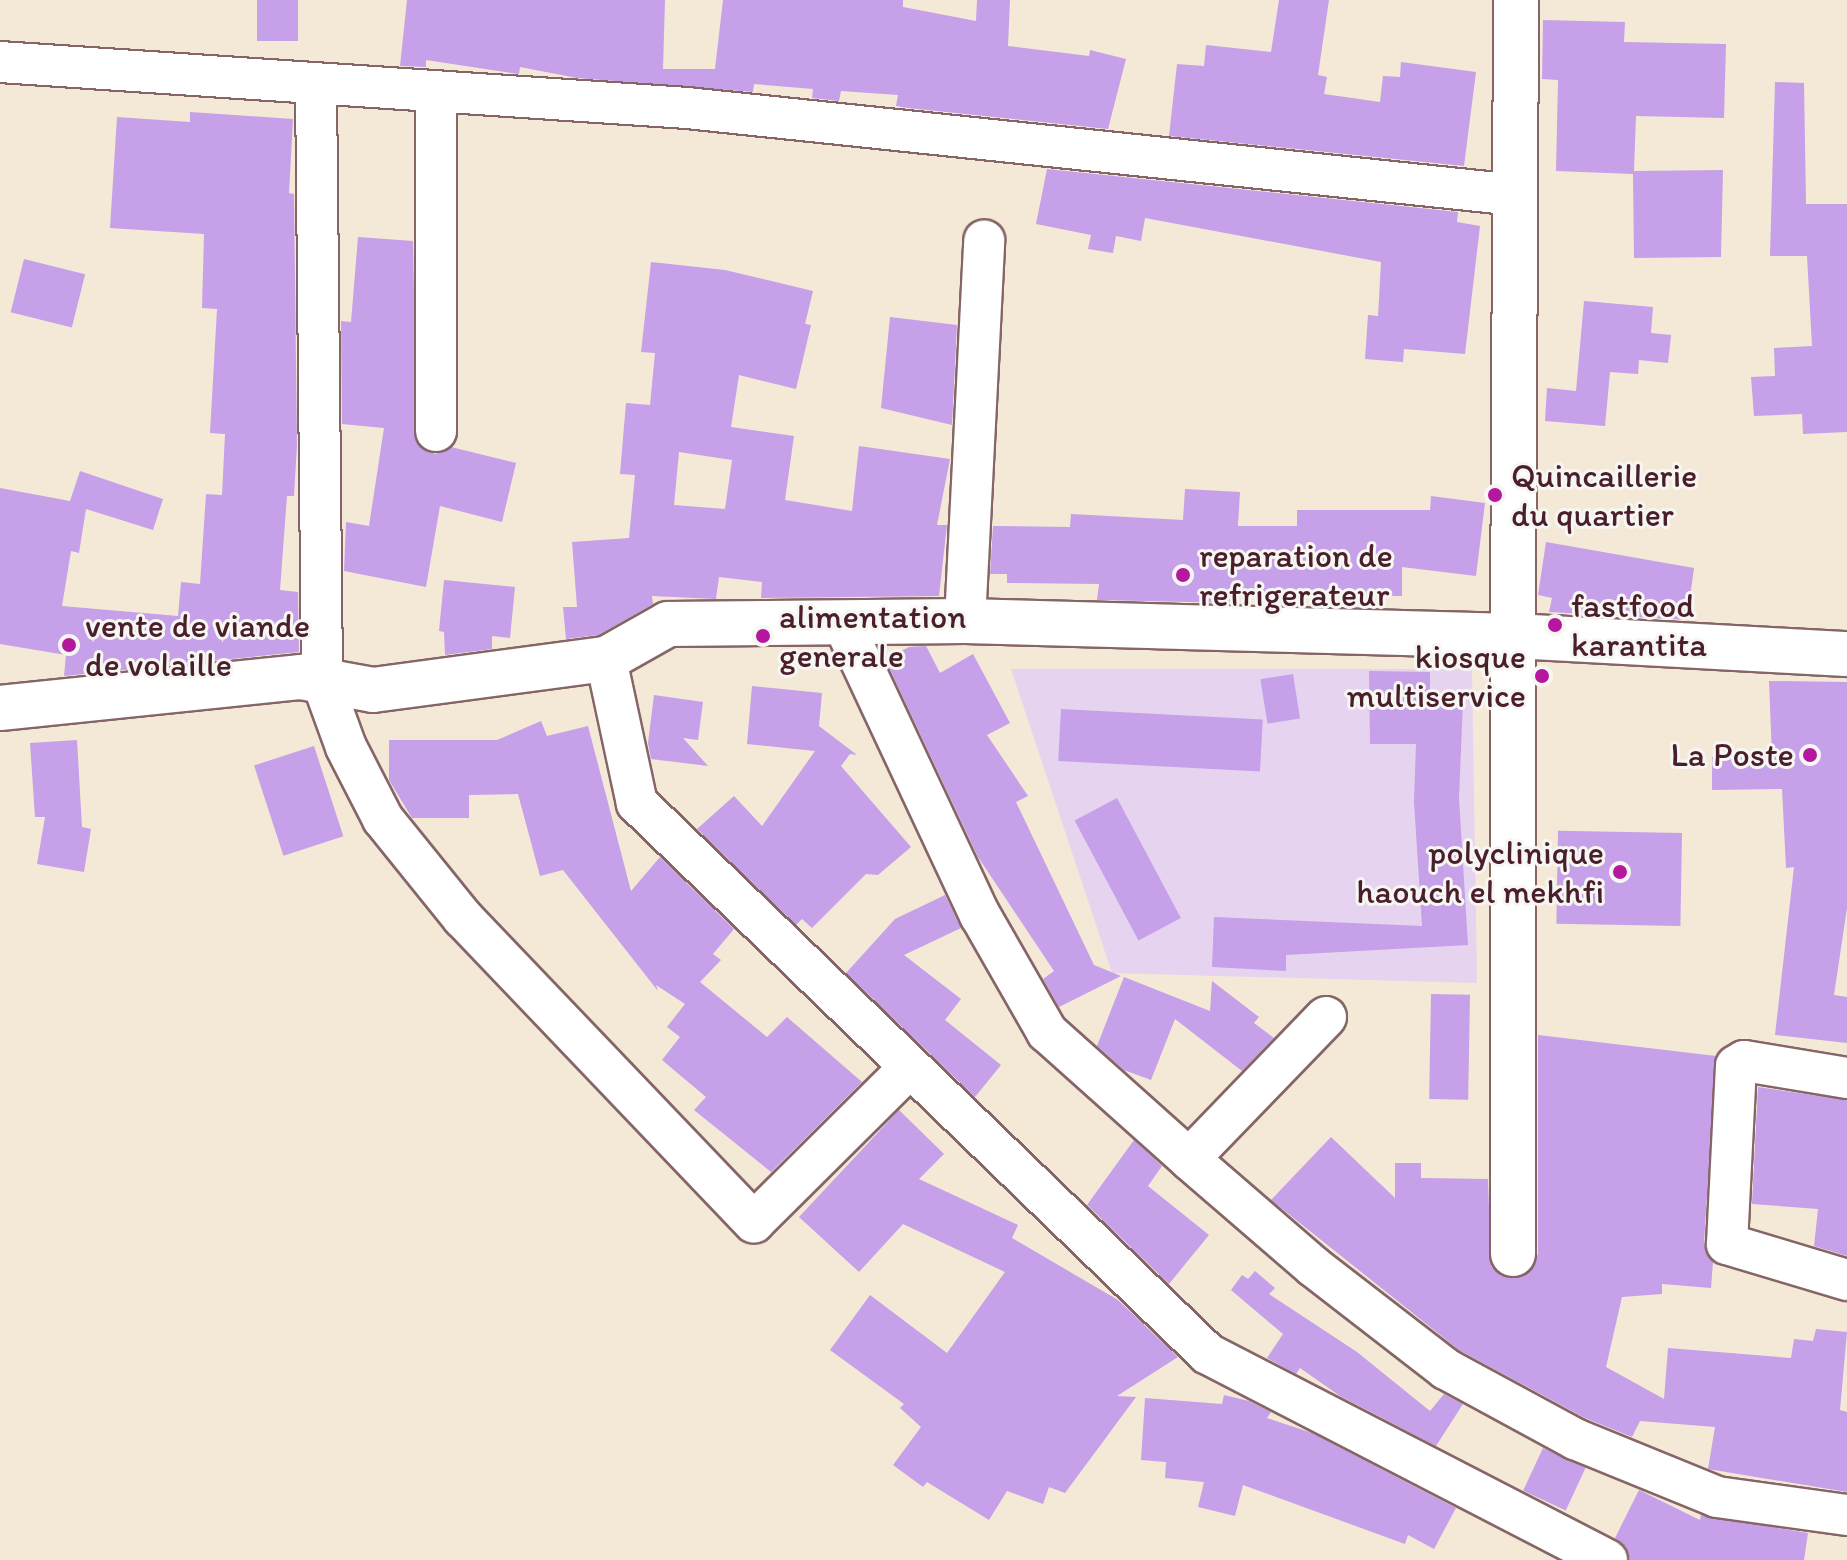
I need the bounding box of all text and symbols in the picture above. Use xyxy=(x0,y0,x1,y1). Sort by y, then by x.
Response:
place label: Quincaillerie du quartier xyxy=(1511,455,1697,534)
marker: Quincaillerie du quartier xyxy=(1486,486,1504,504)
place label: reparation de refrigerateur xyxy=(1199,535,1393,614)
marker: reparation de refrigerateur xyxy=(1174,566,1192,584)
place label: fastfood karantita xyxy=(1571,585,1707,664)
place label: alimentation generale xyxy=(779,596,967,676)
place label: vente de viande de volaille xyxy=(85,605,308,684)
marker: fastfood karantita xyxy=(1546,616,1564,634)
marker: alimentation generale xyxy=(754,627,772,645)
marker: vente de viande de volaille xyxy=(60,636,78,654)
place label: kiosque multiservice xyxy=(1347,636,1526,716)
marker: kiosque multiservice xyxy=(1533,667,1551,685)
place label: La Poste xyxy=(1672,735,1794,775)
marker: La Poste xyxy=(1801,746,1819,764)
place label: polyclinique haouch el mekhfi xyxy=(1355,832,1604,912)
marker: polyclinique haouch el mekhfi xyxy=(1611,863,1629,881)

